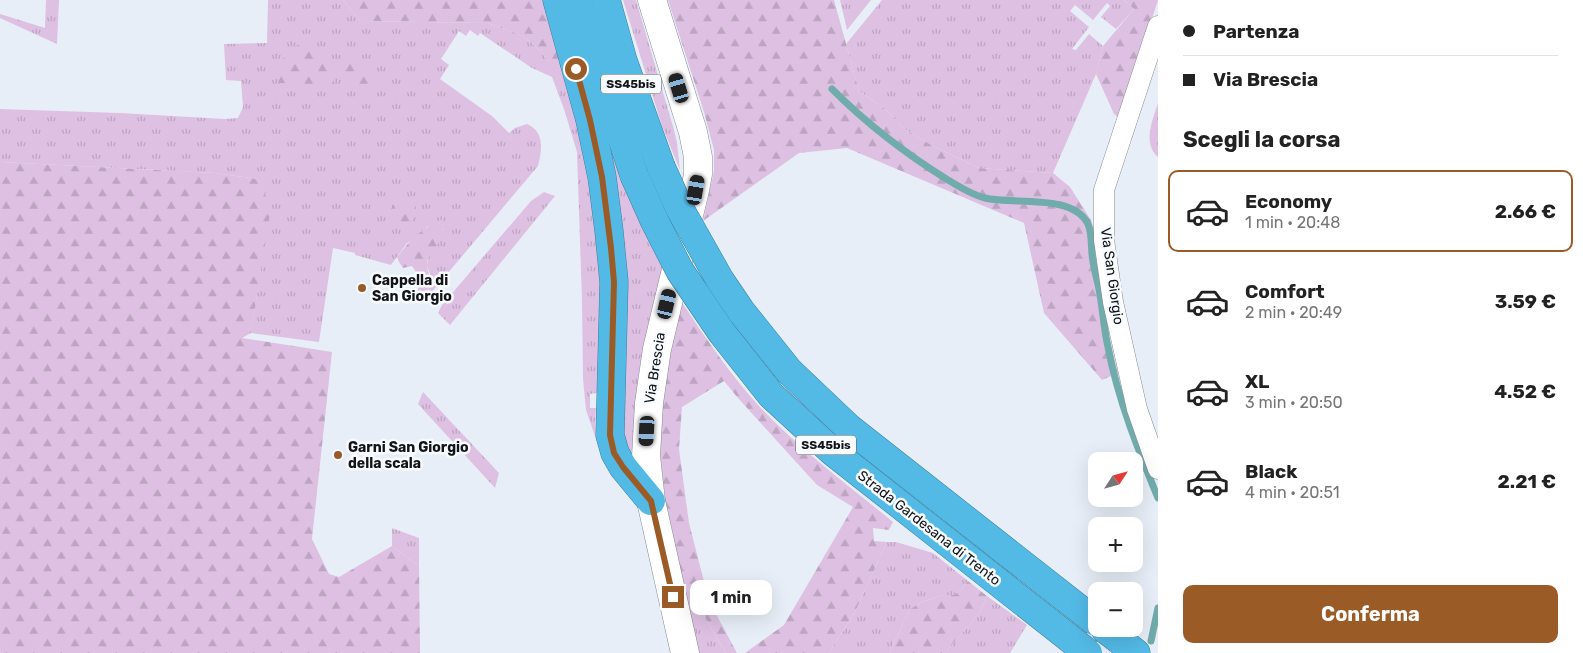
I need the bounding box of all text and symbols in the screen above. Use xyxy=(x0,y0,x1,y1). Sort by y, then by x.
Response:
text: Partenza xyxy=(1213,20,1300,43)
route start xyxy=(565,58,587,80)
text: Via Brescia xyxy=(1213,68,1318,91)
car xyxy=(667,71,690,105)
road number: SS45bis xyxy=(601,74,661,94)
text: Scegli la corsa xyxy=(1183,126,1340,153)
car xyxy=(686,174,705,206)
icon: car xyxy=(1185,189,1230,234)
text: Economy xyxy=(1245,190,1332,213)
text: 2.66 € xyxy=(1495,200,1556,223)
text: 1 min · 20:48 xyxy=(1245,213,1340,232)
street label: Via San Giorgio xyxy=(1097,226,1127,326)
place label: Cappella di San Giorgio xyxy=(372,272,452,305)
icon: car xyxy=(1185,279,1230,324)
text: Comfort xyxy=(1245,280,1325,303)
marker: Cappella di San Giorgio xyxy=(356,282,368,294)
car xyxy=(656,288,677,320)
text: 3.59 € xyxy=(1495,290,1556,313)
text: 2 min · 20:49 xyxy=(1245,303,1342,322)
street label: Via Brescia xyxy=(641,331,669,405)
icon: car xyxy=(1185,369,1230,414)
text: XL xyxy=(1245,370,1269,393)
text: 4.52 € xyxy=(1494,380,1556,403)
text: 3 min · 20:50 xyxy=(1245,393,1343,412)
car xyxy=(638,416,655,446)
road number: SS45bis xyxy=(796,436,856,454)
place label: Garni San Giorgio della scala xyxy=(348,439,469,472)
marker: Garni San Giorgio della scala xyxy=(332,449,344,461)
north arrow xyxy=(1088,452,1142,508)
map controls xyxy=(1088,452,1143,637)
icon: car xyxy=(1185,459,1230,504)
text: Black xyxy=(1245,460,1297,483)
street label: Strada Gardesana di Trento xyxy=(854,467,1004,589)
text: 2.21 € xyxy=(1497,470,1556,493)
text: 4 min · 20:51 xyxy=(1245,483,1340,502)
button: + xyxy=(1088,517,1143,572)
callout: 1 min xyxy=(690,580,773,614)
button: − xyxy=(1088,582,1143,637)
button: Conferma xyxy=(1183,585,1558,643)
route end xyxy=(662,586,684,608)
text: 1 min xyxy=(711,588,751,607)

